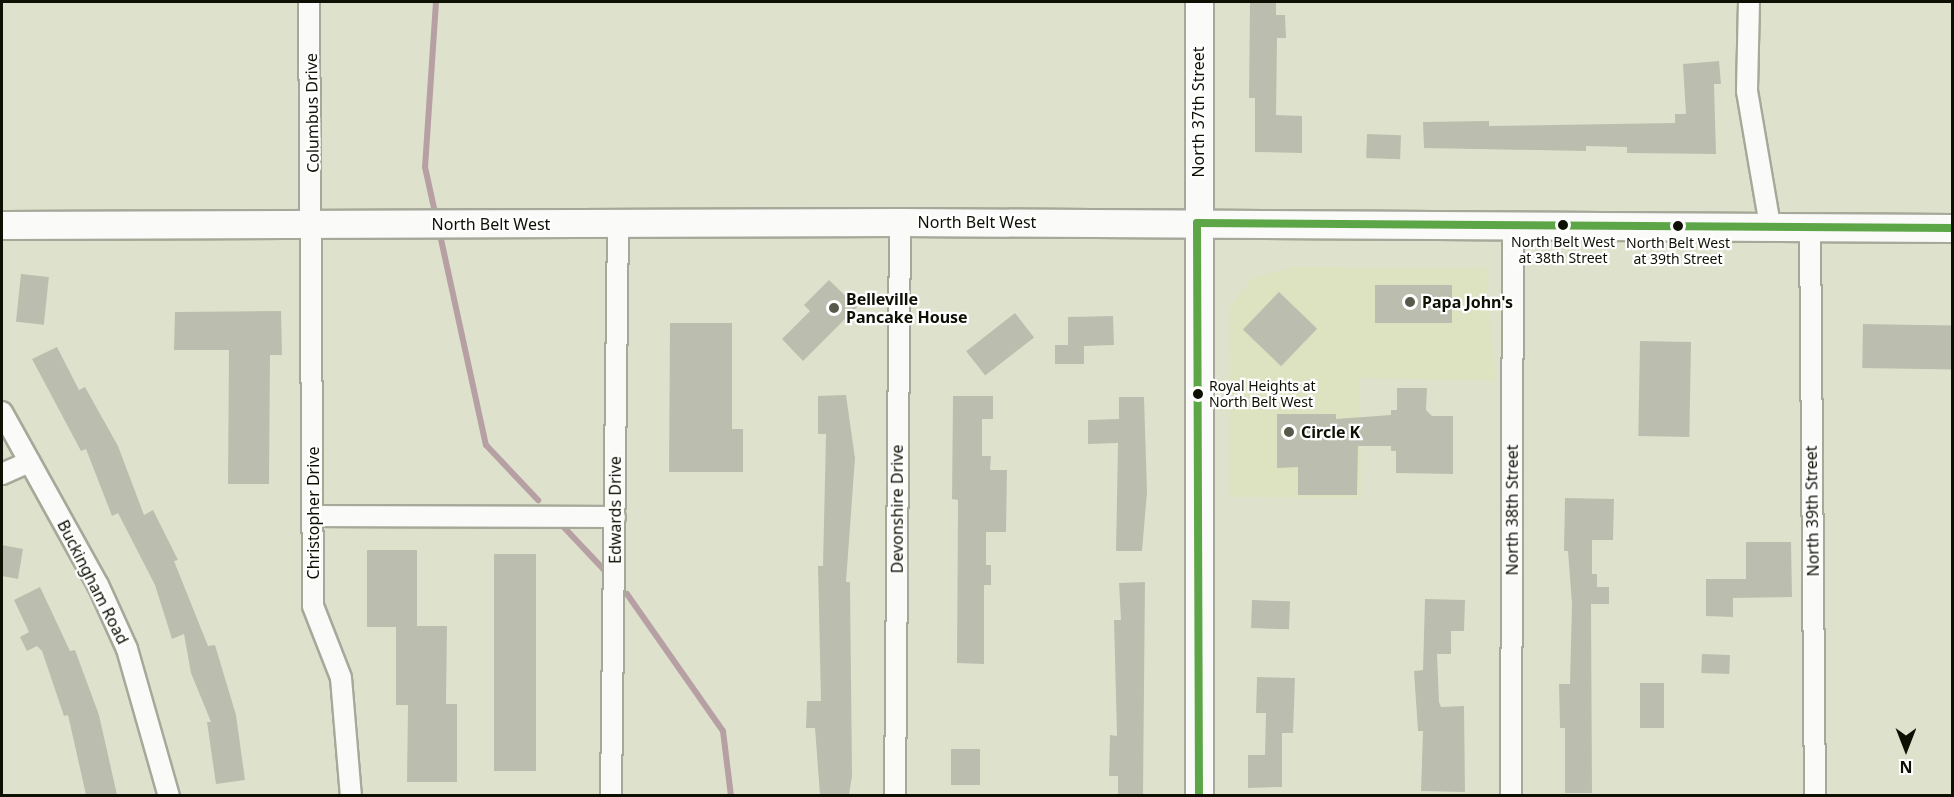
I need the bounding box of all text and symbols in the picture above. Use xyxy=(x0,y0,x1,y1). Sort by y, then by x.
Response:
street label: North 37th Street xyxy=(1188,46,1208,178)
street label: Columbus Drive xyxy=(301,53,323,173)
street label: North Belt West xyxy=(918,212,1036,232)
street label: North Belt West xyxy=(432,214,550,234)
marker: North Belt West at 38th Street xyxy=(1557,219,1569,231)
marker: North Belt West at 39th Street xyxy=(1672,220,1684,232)
place label: North Belt West at 38th Street xyxy=(1511,234,1615,266)
place label: North Belt West at 39th Street xyxy=(1626,235,1730,268)
place label: Belleville Pancake House xyxy=(846,289,968,327)
place label: Papa John's xyxy=(1422,292,1513,312)
marker: Papa John's xyxy=(1403,295,1417,309)
marker: Belleville Pancake House xyxy=(827,301,841,315)
place label: Royal Heights at North Belt West xyxy=(1209,378,1316,410)
marker: Royal Heights at North Belt West xyxy=(1192,388,1204,400)
place label: Circle K xyxy=(1301,422,1360,442)
marker: Circle K xyxy=(1282,425,1296,439)
street label: North 38th Street xyxy=(1502,444,1522,576)
street label: Devonshire Drive xyxy=(887,445,907,573)
street label: North 39th Street xyxy=(1801,445,1823,577)
street label: Christopher Drive xyxy=(303,447,323,579)
street label: Edwards Drive xyxy=(605,456,625,564)
street label: Buckingham Road xyxy=(53,517,133,647)
north arrow xyxy=(1876,719,1936,779)
text: N xyxy=(1900,756,1913,778)

